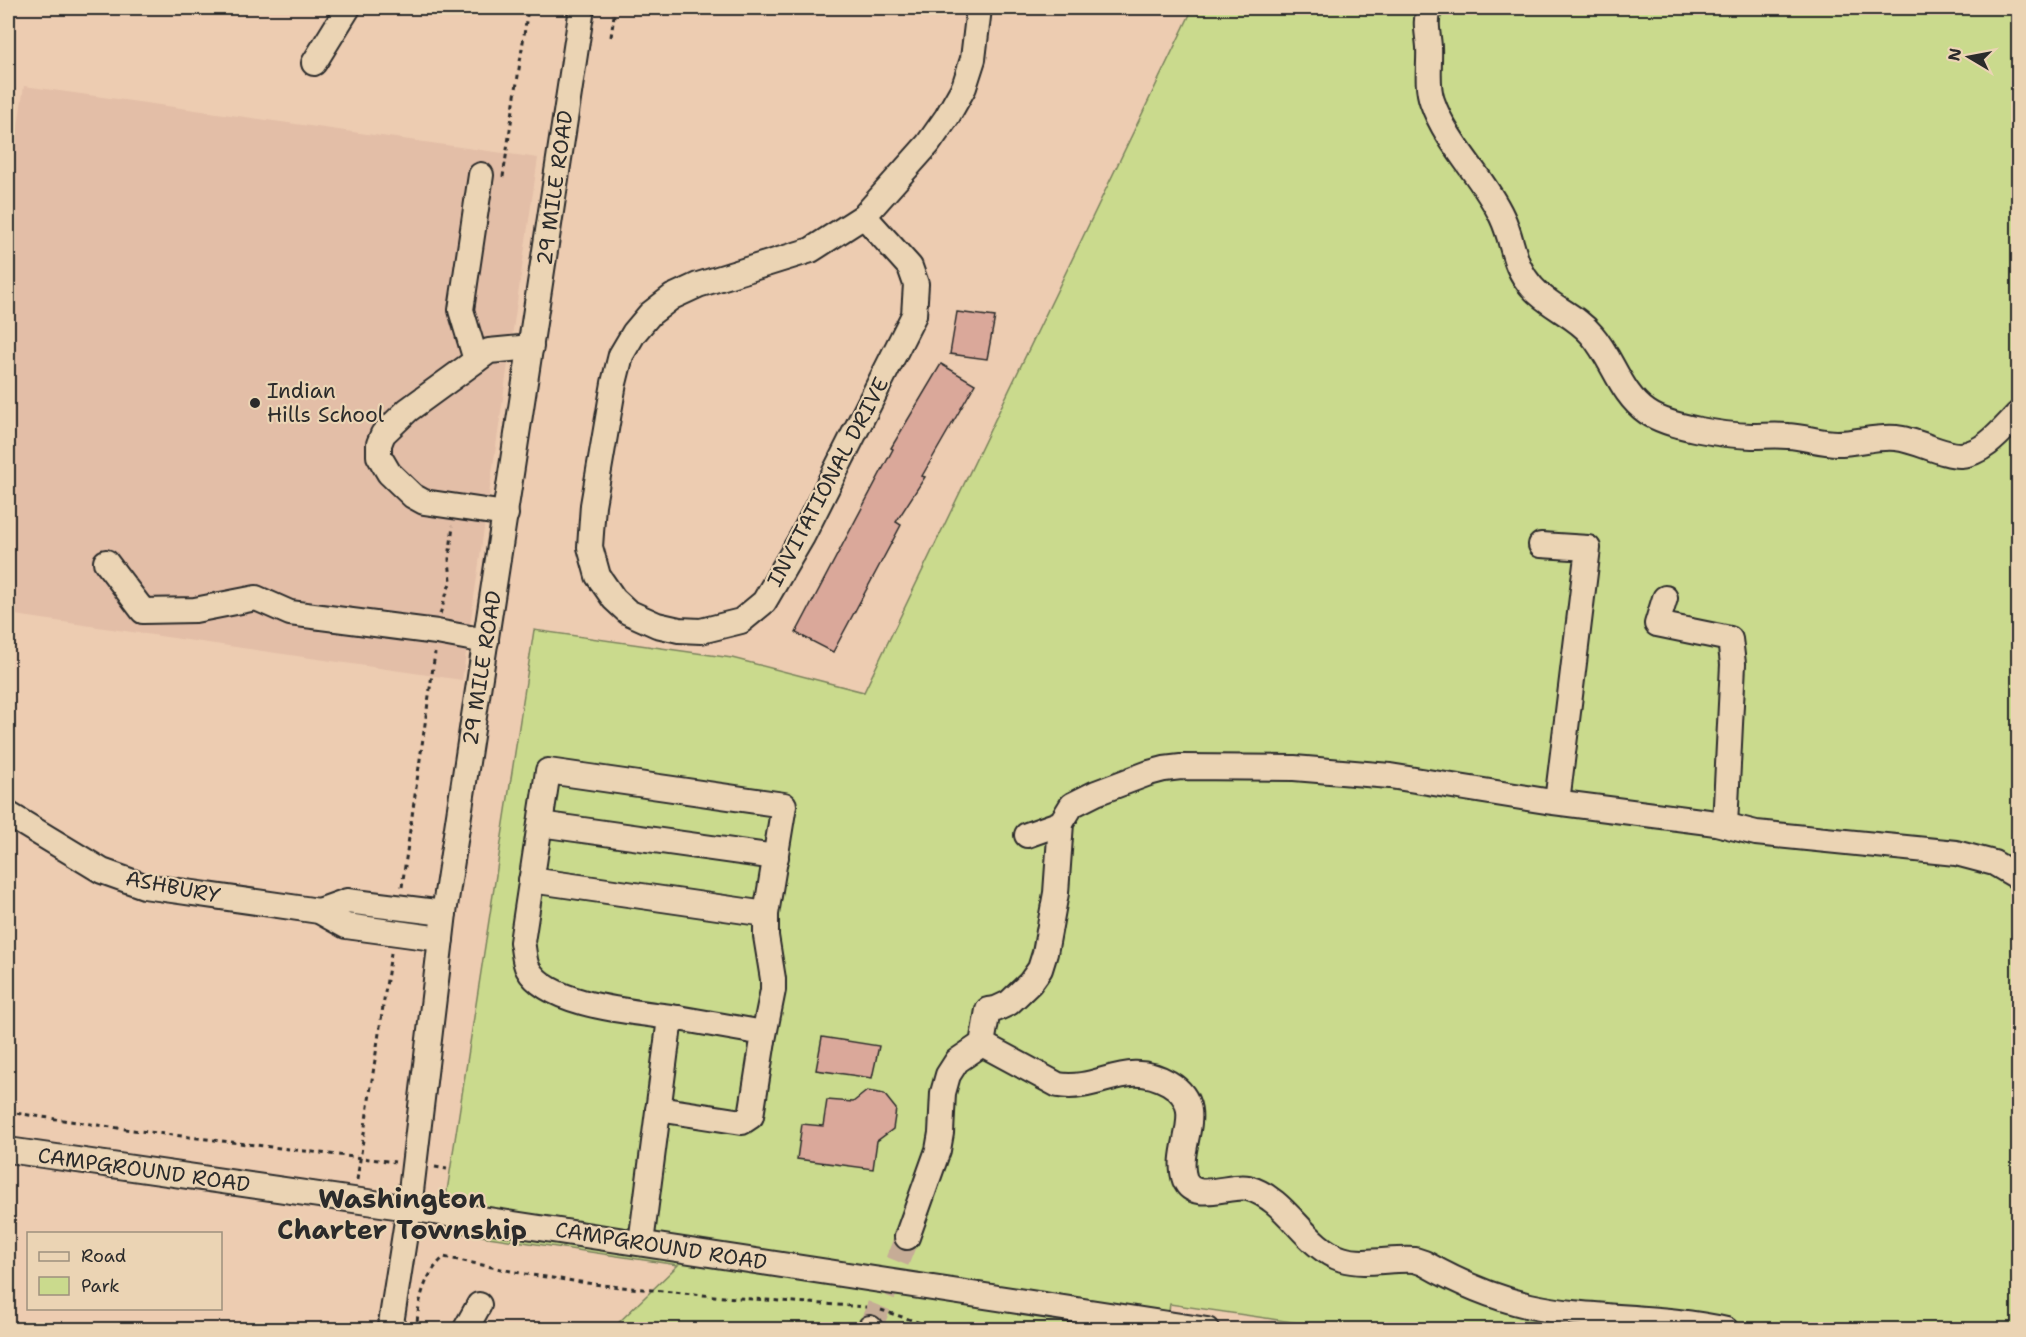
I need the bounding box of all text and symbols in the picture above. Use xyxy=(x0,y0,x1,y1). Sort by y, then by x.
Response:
north arrow xyxy=(1939,27,1999,87)
text: N xyxy=(1943,46,1966,63)
street label: 29 MILE ROAD xyxy=(530,109,580,267)
street label: INVITATIONAL DRIVE xyxy=(761,372,895,592)
place label: Indian Hills School xyxy=(267,377,385,429)
marker: Indian Hills School xyxy=(248,396,262,410)
street label: 29 MILE ROAD xyxy=(456,589,508,747)
street label: ASHBURY xyxy=(123,864,223,910)
street label: CAMPGROUND ROAD xyxy=(36,1141,252,1199)
district label: Washington Charter Township xyxy=(277,1180,527,1248)
street label: CAMPGROUND ROAD xyxy=(553,1215,769,1277)
legend xyxy=(27,1232,222,1310)
text: Road xyxy=(81,1244,126,1268)
text: Park xyxy=(81,1274,120,1298)

